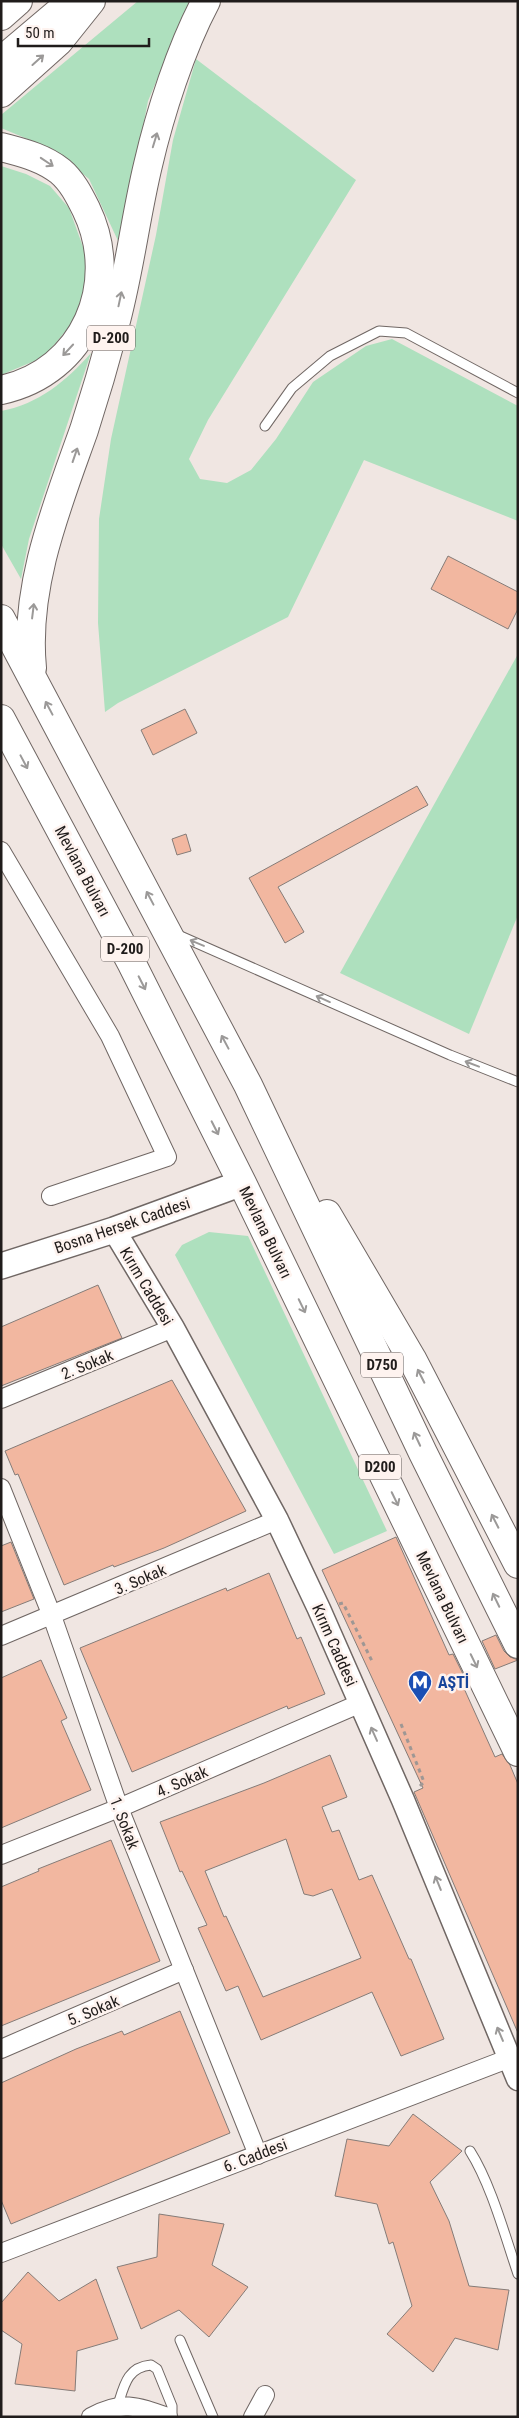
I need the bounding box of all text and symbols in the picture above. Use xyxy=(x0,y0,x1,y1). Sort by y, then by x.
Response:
scale bar xyxy=(18,15,149,47)
text: 50 m xyxy=(25,24,55,42)
one-way arrow xyxy=(31,54,44,66)
one-way arrow xyxy=(151,133,161,149)
one-way arrow xyxy=(40,157,54,167)
one-way arrow xyxy=(116,291,126,307)
road number: D-200 xyxy=(87,326,135,350)
one-way arrow xyxy=(62,344,74,357)
one-way arrow xyxy=(71,447,80,463)
one-way arrow xyxy=(28,603,38,619)
one-way arrow xyxy=(44,701,53,716)
one-way arrow xyxy=(20,754,29,769)
street label: Mevlana Bulvarı xyxy=(51,823,114,920)
one-way arrow xyxy=(145,891,154,906)
road number: D-200 xyxy=(101,936,149,962)
one-way arrow xyxy=(190,938,205,948)
one-way arrow xyxy=(137,975,147,990)
one-way arrow xyxy=(316,994,331,1004)
one-way arrow xyxy=(220,1035,230,1049)
one-way arrow xyxy=(465,1059,480,1068)
one-way arrow xyxy=(211,1120,220,1135)
street label: Mevlana Bulvarı xyxy=(235,1183,296,1281)
street label: Bosna Hersek Caddesi xyxy=(52,1193,192,1258)
street label: Kırım Caddesi xyxy=(116,1244,177,1329)
one-way arrow xyxy=(297,1298,307,1313)
street label: 2. Sokak xyxy=(59,1345,117,1383)
road number: D750 xyxy=(361,1352,403,1378)
one-way arrow xyxy=(416,1369,426,1384)
one-way arrow xyxy=(411,1432,421,1447)
road number: D200 xyxy=(359,1454,401,1480)
one-way arrow xyxy=(391,1491,401,1506)
one-way arrow xyxy=(490,1513,500,1528)
street label: Mevlana Bulvarı xyxy=(412,1548,473,1646)
street label: 3. Sokak xyxy=(112,1560,170,1599)
one-way arrow xyxy=(491,1593,500,1608)
street label: Kırım Caddesi xyxy=(308,1601,361,1689)
one-way arrow xyxy=(470,1653,479,1668)
metro station icon: AŞTİ xyxy=(407,1669,433,1703)
place label: AŞTİ xyxy=(438,1673,469,1692)
one-way arrow xyxy=(369,1727,379,1742)
street label: 4. Sokak xyxy=(154,1761,212,1801)
street label: 1. Sokak xyxy=(106,1794,143,1853)
one-way arrow xyxy=(432,1876,442,1891)
street label: 5. Sokak xyxy=(65,1991,123,2030)
one-way arrow xyxy=(494,2026,503,2041)
street label: 6. Caddesi xyxy=(221,2135,290,2176)

